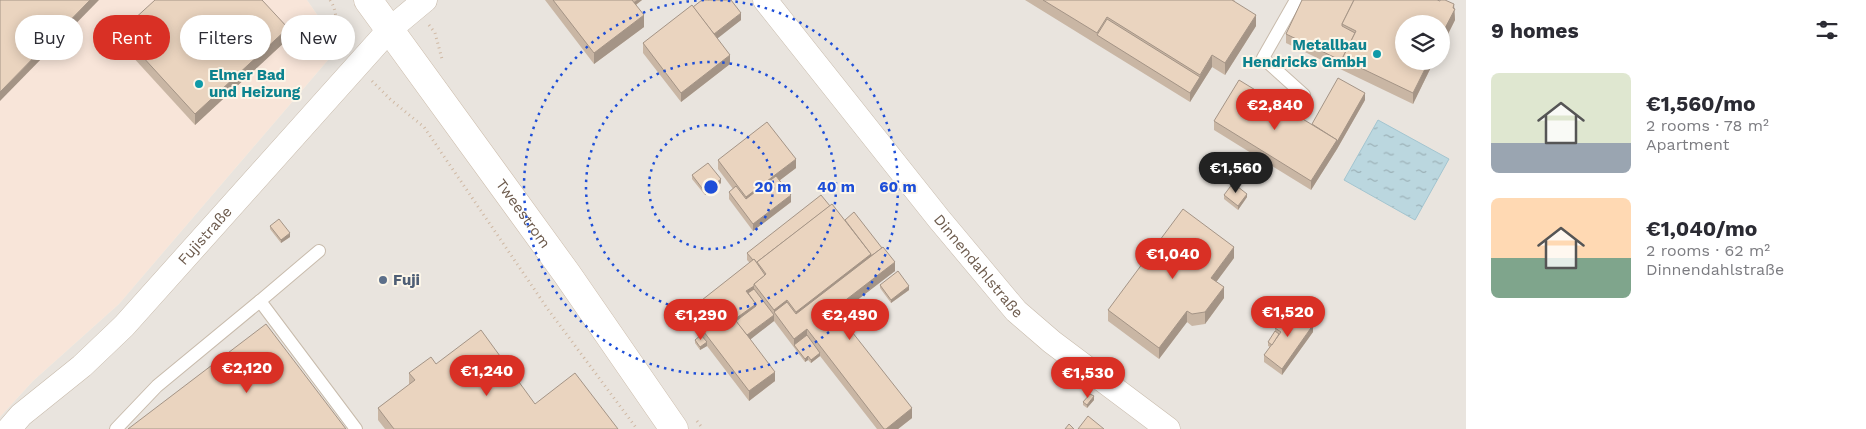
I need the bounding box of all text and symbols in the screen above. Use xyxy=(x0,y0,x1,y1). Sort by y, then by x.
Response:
chip: Buy xyxy=(15,15,83,60)
chip: Rent xyxy=(93,15,170,60)
chip: Filters xyxy=(180,15,271,60)
chip: New xyxy=(281,15,355,60)
map controls xyxy=(1395,15,1450,70)
button: layers xyxy=(1395,15,1450,70)
icon: filters xyxy=(1813,16,1841,44)
text: 9 homes xyxy=(1491,18,1579,43)
place label: Metallbau Hendricks GmbH xyxy=(1242,36,1367,71)
marker: Metallbau Hendricks GmbH xyxy=(1371,48,1383,60)
place label: Elmer Bad und Heizung xyxy=(209,66,301,101)
marker: Elmer Bad und Heizung xyxy=(193,78,205,90)
pin: €2,840 xyxy=(1234,88,1316,131)
text: €1,560/mo xyxy=(1646,91,1756,116)
icon: home xyxy=(1531,93,1591,153)
text: €2,840 xyxy=(1247,95,1303,114)
text: 2 rooms · 78 m² xyxy=(1646,116,1769,135)
text: Apartment xyxy=(1646,135,1729,154)
pin: €1,560 xyxy=(1195,152,1277,194)
text: €1,560 xyxy=(1210,158,1262,177)
street label: Tweestrom xyxy=(492,175,554,252)
centre of rings xyxy=(702,178,720,196)
text: 20 m xyxy=(754,178,792,196)
text: 40 m xyxy=(817,178,855,196)
text: 60 m xyxy=(879,178,917,196)
street label: Fujistraße xyxy=(174,203,236,269)
street label: Dinnendahlstraße xyxy=(930,211,1027,322)
text: €1,040/mo xyxy=(1646,216,1757,241)
icon: home xyxy=(1531,218,1591,278)
pin: €1,040 xyxy=(1132,238,1214,280)
text: 2 rooms · 62 m² xyxy=(1646,241,1770,260)
text: €1,040 xyxy=(1146,244,1200,263)
text: Dinnendahlstraße xyxy=(1646,260,1784,279)
place label: Fuji xyxy=(393,271,420,289)
marker: Fuji xyxy=(377,274,389,286)
pin: €1,520 xyxy=(1247,296,1329,338)
pin: €1,290 xyxy=(660,298,742,341)
pin: €2,490 xyxy=(809,298,891,341)
text: €1,520 xyxy=(1262,302,1314,321)
text: €1,290 xyxy=(675,305,727,324)
text: €2,490 xyxy=(822,305,878,324)
pin: €2,120 xyxy=(206,352,288,394)
pin: €1,240 xyxy=(446,354,528,397)
pin: €1,530 xyxy=(1047,356,1129,399)
text: €2,120 xyxy=(222,358,272,377)
text: €1,240 xyxy=(461,361,513,380)
text: €1,530 xyxy=(1062,363,1114,382)

